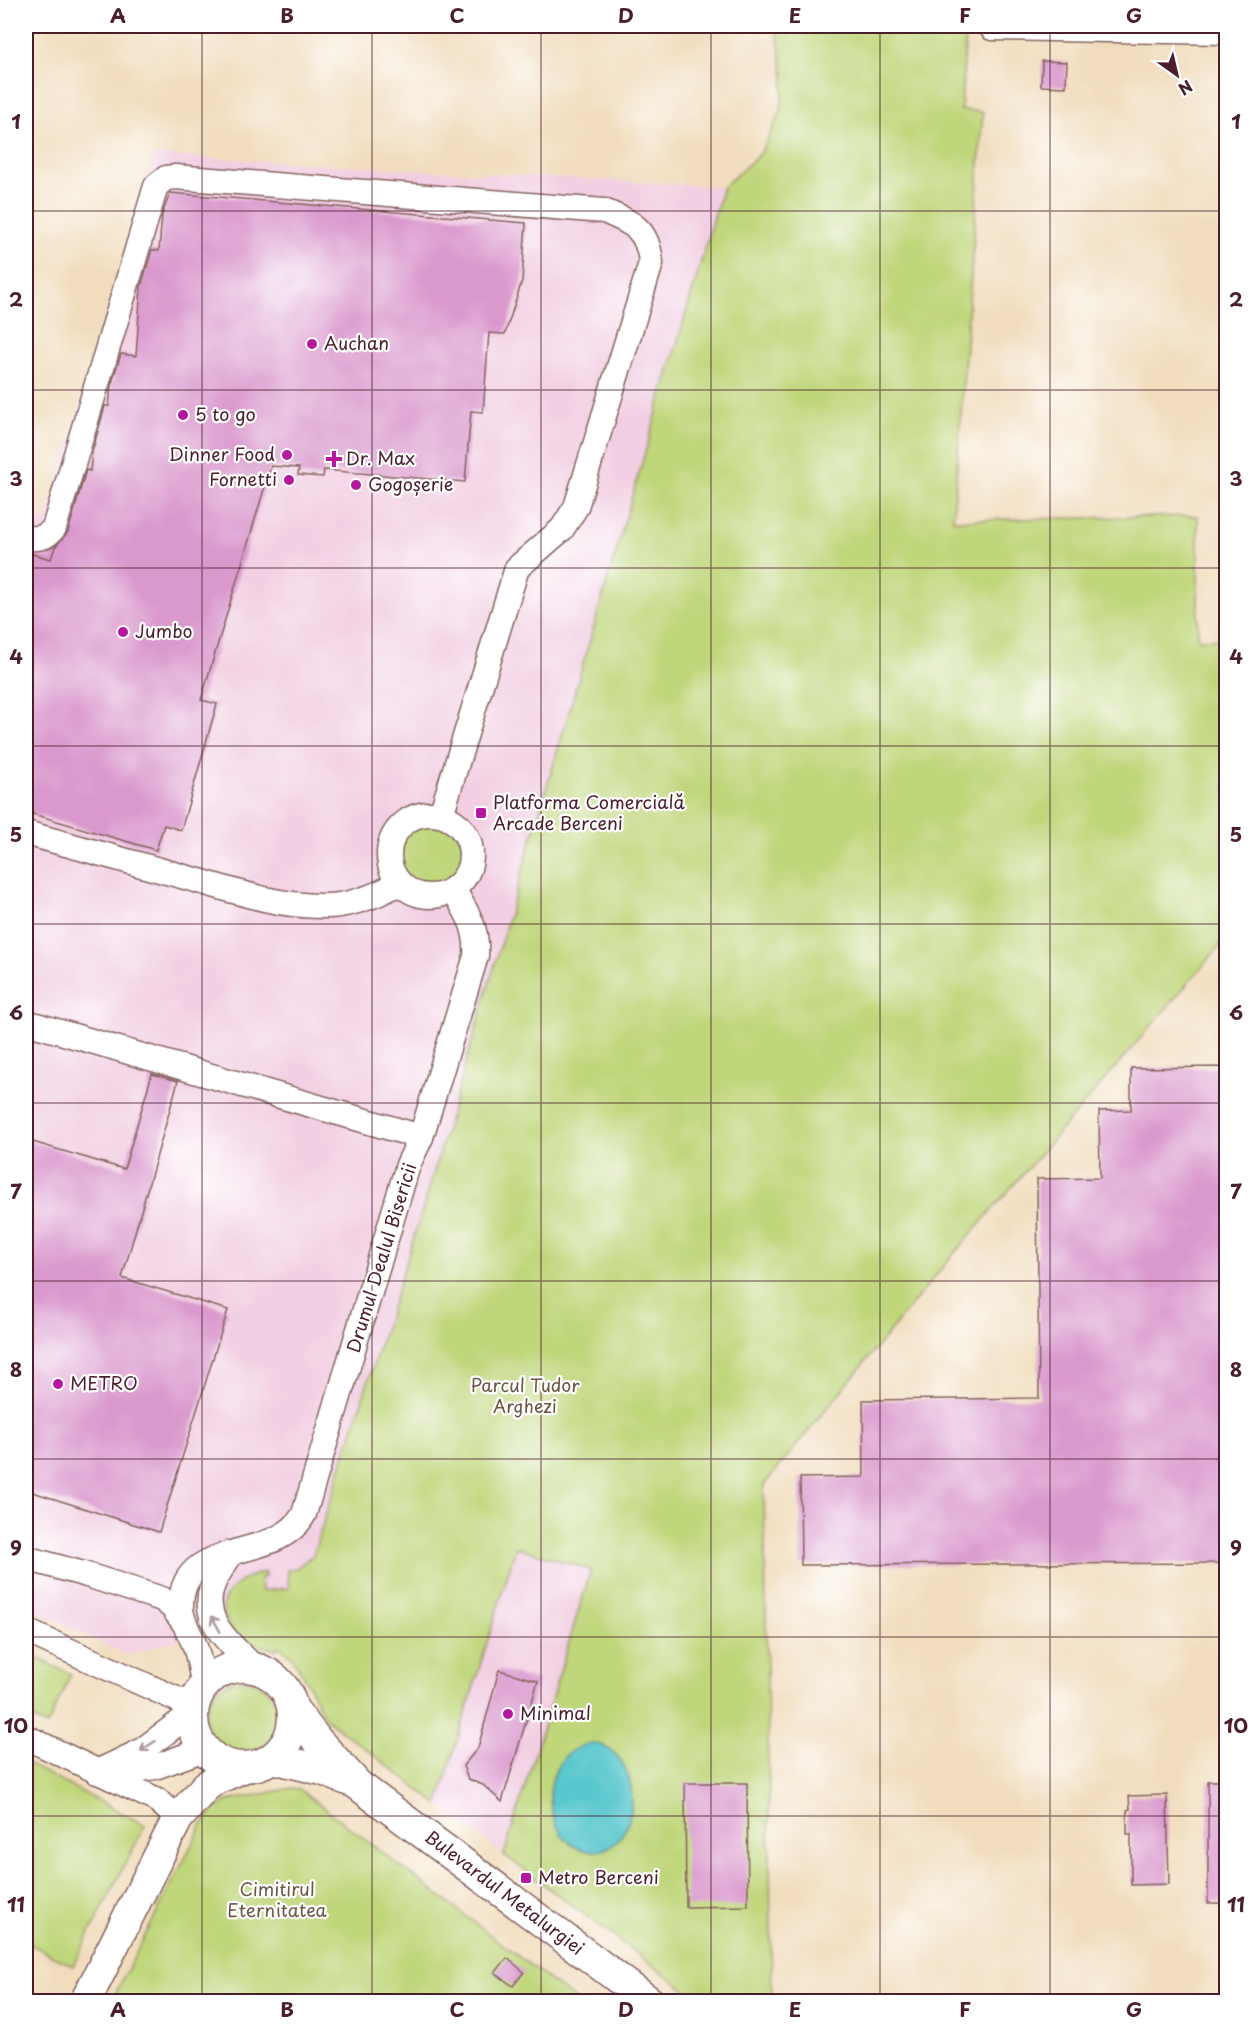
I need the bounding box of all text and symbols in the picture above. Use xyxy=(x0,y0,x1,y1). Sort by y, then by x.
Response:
text: A xyxy=(110,0,126,30)
text: B xyxy=(280,0,294,30)
text: C xyxy=(449,0,465,30)
text: D xyxy=(618,0,634,30)
text: E xyxy=(789,0,801,30)
text: F xyxy=(959,0,971,30)
text: G xyxy=(1126,0,1142,30)
north arrow xyxy=(1147,45,1207,105)
text: N xyxy=(1174,75,1198,102)
text: 1 xyxy=(11,106,21,136)
text: 1 xyxy=(1231,106,1241,136)
text: 2 xyxy=(9,284,23,314)
text: 2 xyxy=(1229,284,1243,314)
place label: Auchan xyxy=(324,329,389,356)
marker: Auchan xyxy=(305,337,319,351)
place label: 5 to go xyxy=(195,400,256,427)
marker: 5 to go xyxy=(176,408,190,422)
place label: Dinner Food xyxy=(169,440,275,467)
place label: Dr. Max xyxy=(346,444,415,471)
marker: Dinner Food xyxy=(280,448,294,462)
marker: Dr. Max xyxy=(327,452,341,466)
text: 3 xyxy=(9,463,23,493)
text: 3 xyxy=(1229,463,1243,493)
place label: Fornetti xyxy=(209,465,277,492)
place label: Gogoșerie xyxy=(368,470,453,497)
marker: Fornetti xyxy=(282,473,296,487)
marker: Gogoșerie xyxy=(349,478,363,492)
place label: Jumbo xyxy=(135,617,193,644)
marker: Jumbo xyxy=(116,625,130,639)
text: 4 xyxy=(9,641,23,671)
text: 4 xyxy=(1229,641,1243,671)
place label: Platforma Comercială Arcade Berceni xyxy=(493,788,686,836)
marker: Platforma Comercială Arcade Berceni xyxy=(474,806,488,820)
text: 5 xyxy=(10,819,22,849)
text: 5 xyxy=(1230,819,1242,849)
text: 6 xyxy=(9,997,23,1027)
text: 6 xyxy=(1229,997,1243,1027)
street label: Drumul Dealul Bisericii xyxy=(339,1159,422,1356)
text: 7 xyxy=(10,1176,22,1206)
text: 7 xyxy=(1230,1176,1242,1206)
text: 8 xyxy=(10,1354,22,1384)
text: 8 xyxy=(1230,1354,1242,1384)
place label: METRO xyxy=(70,1369,138,1396)
park label: Parcul Tudor Arghezi xyxy=(471,1371,580,1419)
marker: METRO xyxy=(51,1377,65,1391)
text: 9 xyxy=(10,1532,22,1562)
text: 9 xyxy=(1230,1532,1242,1562)
one-way arrow xyxy=(210,1616,222,1633)
place label: Minimal xyxy=(520,1699,591,1726)
marker: Minimal xyxy=(501,1707,515,1721)
text: 10 xyxy=(4,1710,28,1740)
text: 10 xyxy=(1224,1710,1248,1740)
one-way arrow xyxy=(140,1740,156,1752)
street label: Bulevardul Metalurgiei xyxy=(419,1823,590,1961)
place label: Metro Berceni xyxy=(538,1863,659,1890)
marker: Metro Berceni xyxy=(519,1871,533,1885)
park label: Cimitirul Eternitatea xyxy=(227,1875,328,1923)
text: 11 xyxy=(7,1889,25,1919)
text: 11 xyxy=(1227,1889,1245,1919)
text: A xyxy=(110,1994,126,2024)
text: B xyxy=(280,1994,294,2024)
text: C xyxy=(449,1994,465,2024)
text: D xyxy=(618,1994,634,2024)
text: E xyxy=(789,1994,801,2024)
text: F xyxy=(959,1994,971,2024)
text: G xyxy=(1126,1994,1142,2024)

